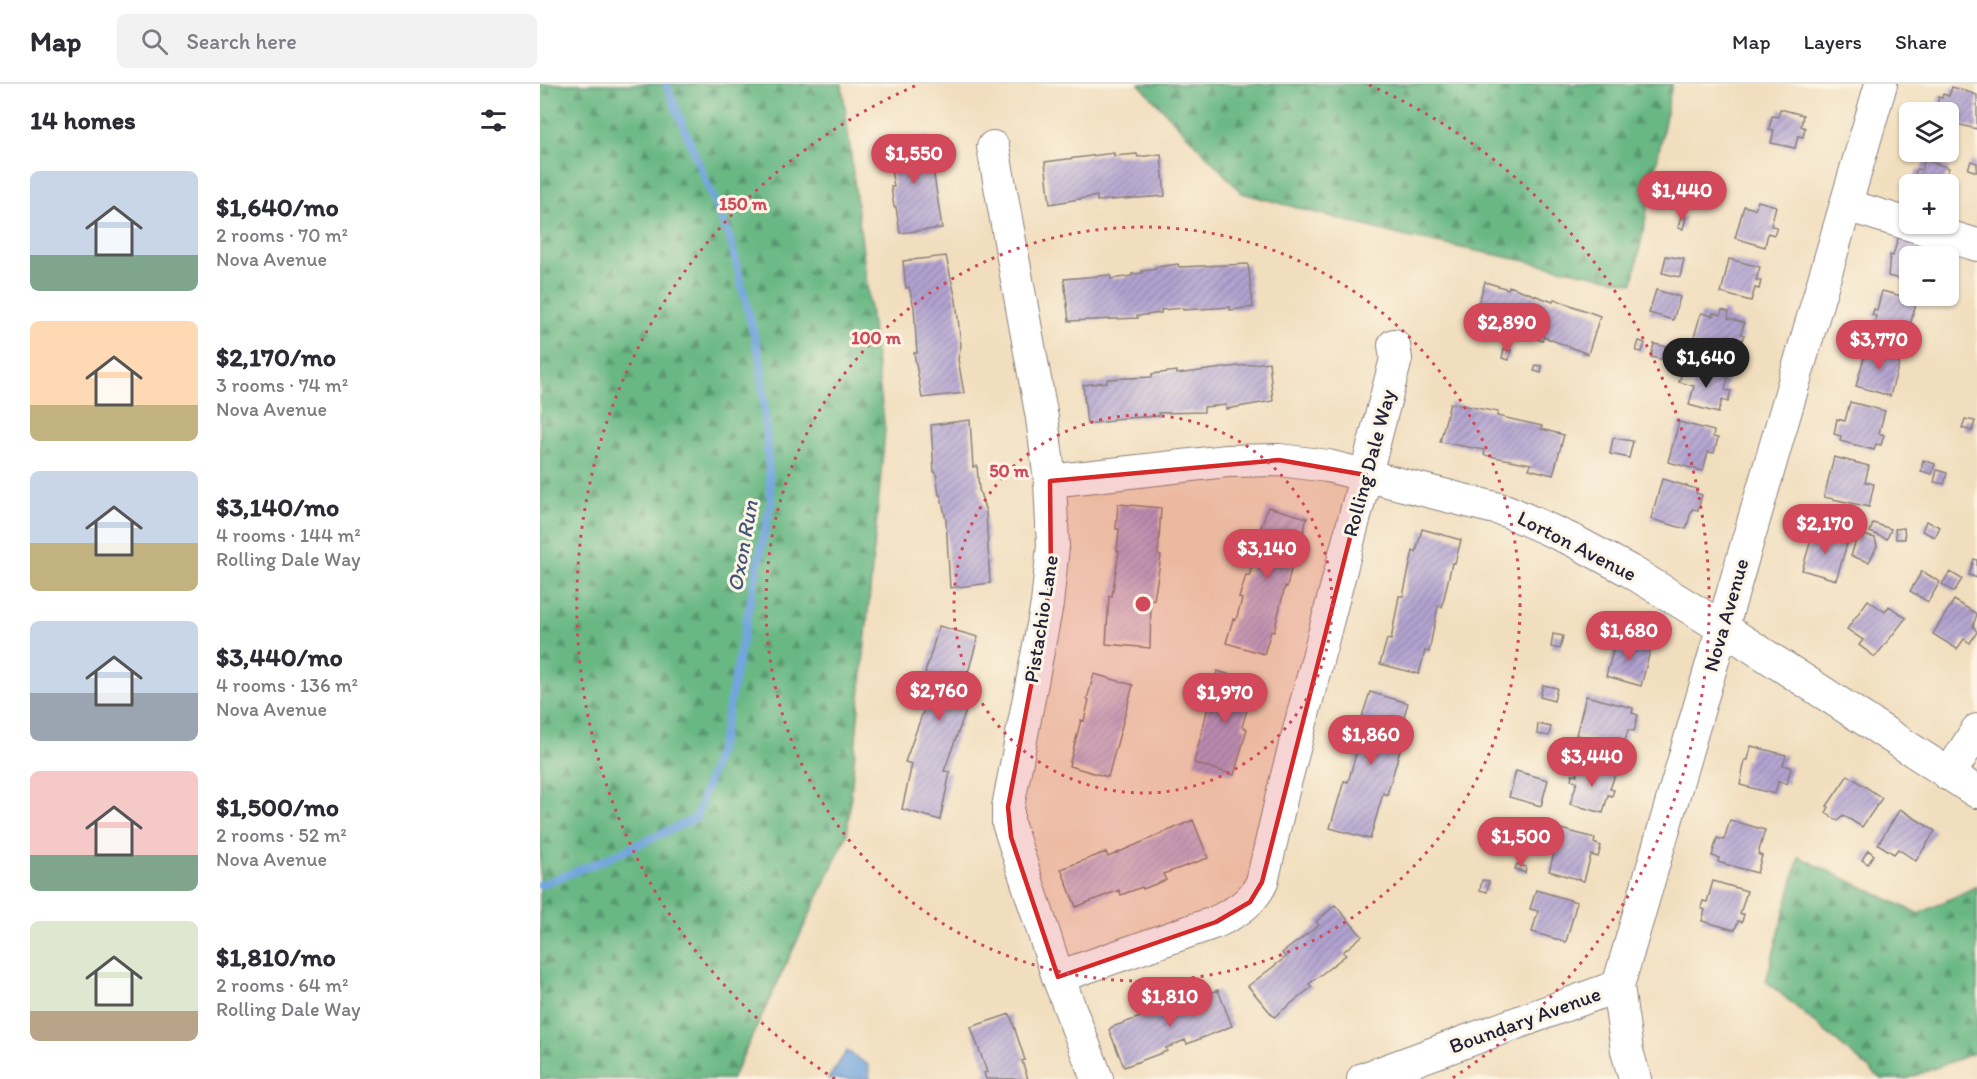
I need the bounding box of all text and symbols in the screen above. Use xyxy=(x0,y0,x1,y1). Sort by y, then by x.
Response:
search box xyxy=(117,14,537,68)
text: Map xyxy=(30,24,81,58)
icon: search xyxy=(138,25,171,58)
text: Search here xyxy=(186,28,297,55)
text: Map xyxy=(1732,29,1771,54)
text: Layers xyxy=(1804,29,1862,54)
text: Share xyxy=(1895,29,1947,54)
map controls xyxy=(1899,102,1959,306)
button: layers xyxy=(1899,102,1959,162)
text: 14 homes xyxy=(30,104,136,136)
icon: filters xyxy=(477,104,510,137)
pin: $1,550 xyxy=(865,134,963,185)
text: $1,550 xyxy=(885,141,943,165)
pin: $1,440 xyxy=(1633,171,1731,222)
button: + xyxy=(1899,174,1959,234)
text: $1,440 xyxy=(1652,178,1712,202)
text: $1,640/mo xyxy=(216,191,339,223)
text: 150 m xyxy=(719,193,768,215)
icon: home xyxy=(78,195,150,267)
text: 2 rooms · 70 m² xyxy=(216,223,348,247)
button: − xyxy=(1899,246,1959,306)
text: Nova Avenue xyxy=(216,247,327,271)
pin: $2,890 xyxy=(1458,303,1556,354)
text: $2,890 xyxy=(1477,310,1537,334)
pin: $3,770 xyxy=(1830,320,1928,371)
text: 100 m xyxy=(851,327,902,349)
text: $3,770 xyxy=(1850,327,1908,351)
pin: $1,640 xyxy=(1657,338,1755,389)
text: $2,170/mo xyxy=(216,341,336,373)
icon: home xyxy=(78,345,150,417)
text: $1,640 xyxy=(1676,345,1736,369)
text: 3 rooms · 74 m² xyxy=(216,373,348,397)
street label: Rolling Dale Way xyxy=(1337,386,1400,539)
text: Nova Avenue xyxy=(216,397,327,421)
text: 50 m xyxy=(989,460,1030,482)
text: $3,140/mo xyxy=(216,491,339,523)
icon: home xyxy=(78,495,150,567)
water label: Oxon Run xyxy=(721,498,764,594)
pin: $2,170 xyxy=(1776,504,1874,555)
street label: Lorton Avenue xyxy=(1513,505,1641,586)
text: $2,170 xyxy=(1797,511,1853,535)
text: 4 rooms · 144 m² xyxy=(216,523,361,547)
pin: $3,140 xyxy=(1218,529,1316,580)
text: $3,140 xyxy=(1237,536,1297,560)
text: Rolling Dale Way xyxy=(216,547,360,571)
street label: Pistachio Lane xyxy=(1018,553,1063,685)
street label: Nova Avenue xyxy=(1697,555,1754,674)
centre of rings xyxy=(1133,594,1153,614)
pin: $1,680 xyxy=(1580,611,1678,662)
text: $1,680 xyxy=(1600,618,1658,642)
text: $3,440/mo xyxy=(216,641,343,673)
icon: home xyxy=(78,645,150,717)
pin: $2,760 xyxy=(890,671,988,722)
text: 4 rooms · 136 m² xyxy=(216,673,358,697)
pin: $1,970 xyxy=(1176,673,1274,724)
text: $2,760 xyxy=(910,678,968,702)
text: $1,970 xyxy=(1197,680,1253,704)
text: Nova Avenue xyxy=(216,697,327,721)
pin: $1,860 xyxy=(1322,715,1420,766)
text: $1,860 xyxy=(1342,722,1400,746)
pin: $3,440 xyxy=(1543,737,1641,788)
text: $3,440 xyxy=(1561,744,1623,768)
text: $1,500/mo xyxy=(216,791,339,823)
icon: home xyxy=(78,795,150,867)
pin: $1,500 xyxy=(1472,817,1570,868)
text: 2 rooms · 52 m² xyxy=(216,823,347,847)
text: $1,500 xyxy=(1491,824,1551,848)
text: Nova Avenue xyxy=(216,847,327,871)
text: $1,810/mo xyxy=(216,941,336,973)
icon: home xyxy=(78,945,150,1017)
text: 2 rooms · 64 m² xyxy=(216,973,348,997)
pin: $1,810 xyxy=(1121,977,1219,1028)
street label: Boundary Avenue xyxy=(1446,981,1604,1059)
text: $1,810 xyxy=(1142,984,1198,1008)
text: Rolling Dale Way xyxy=(216,997,360,1021)

